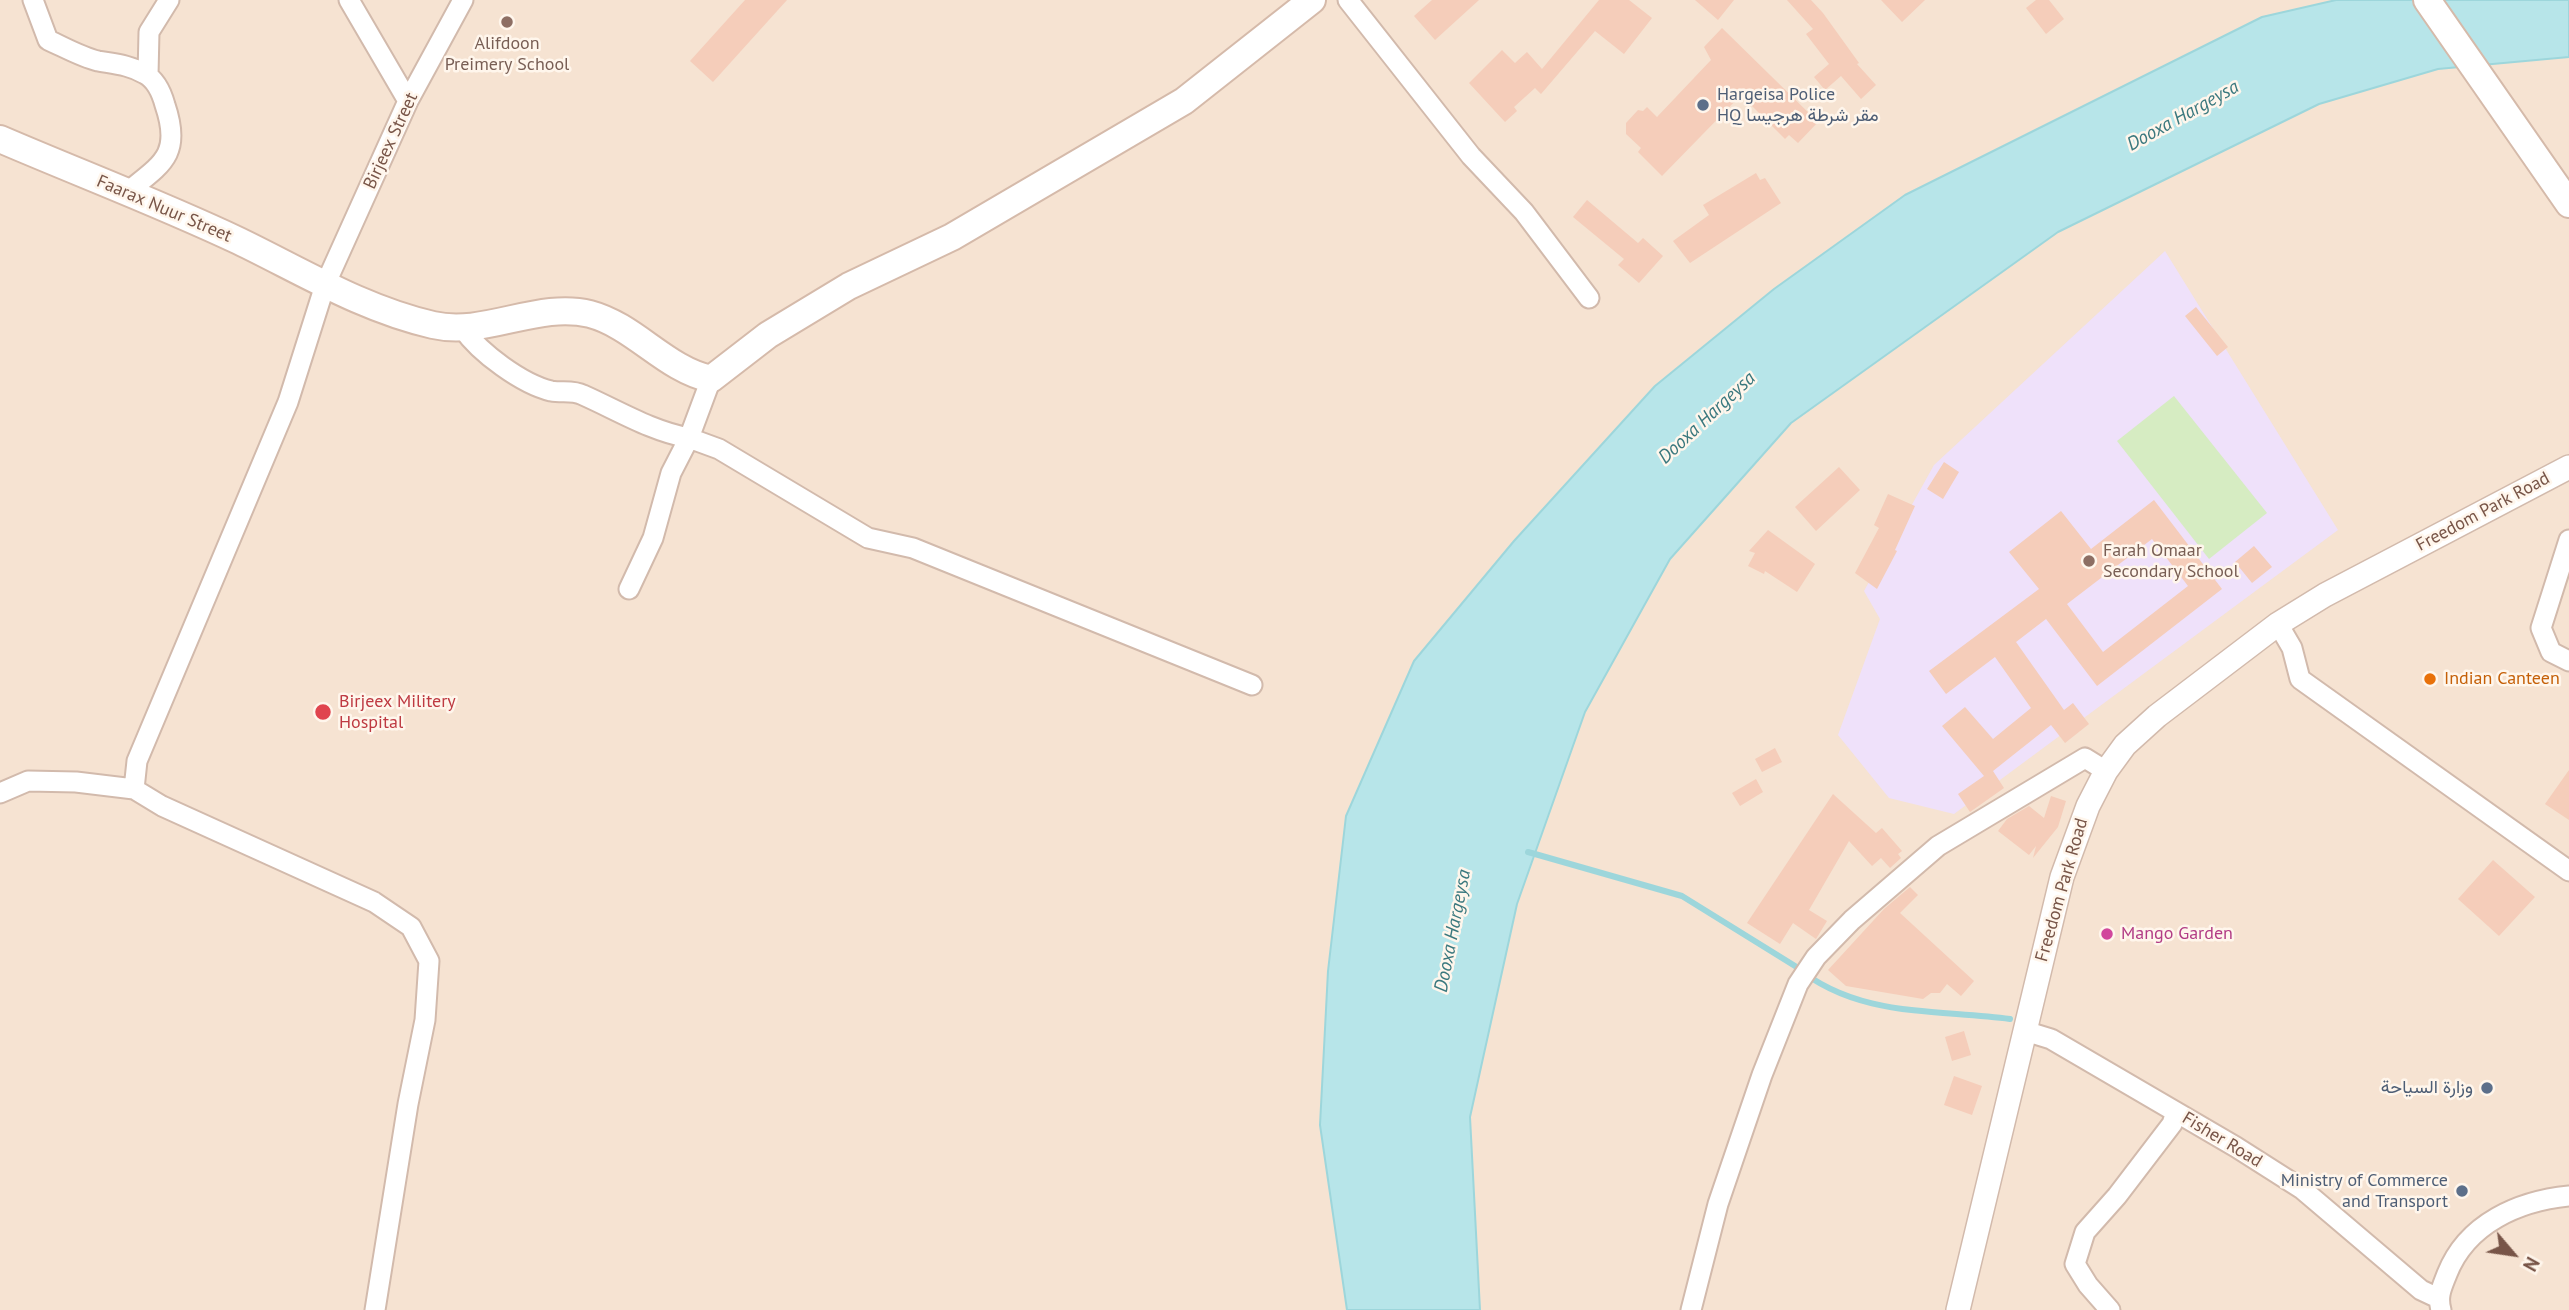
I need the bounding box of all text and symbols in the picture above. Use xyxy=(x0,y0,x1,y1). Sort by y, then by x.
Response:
marker: Alifdoon Preimery School xyxy=(499,14,515,30)
place label: Alifdoon Preimery School xyxy=(445,33,569,76)
water label: Dooxa Hargeysa xyxy=(2123,76,2243,156)
place label: Hargeisa Police HQ مقر شرطة هرجيسا xyxy=(1717,84,1879,126)
street label: Birjeex Street xyxy=(359,89,423,193)
marker: Hargeisa Police HQ مقر شرطة هرجيسا xyxy=(1695,97,1711,113)
street label: Faarax Nuur Street xyxy=(93,171,235,247)
water label: Dooxa Hargeysa xyxy=(1654,367,1760,469)
street label: Freedom Park Road xyxy=(2412,468,2554,556)
place label: Farah Omaar Secondary School xyxy=(2103,540,2239,582)
marker: Farah Omaar Secondary School xyxy=(2081,553,2097,569)
place label: Indian Canteen xyxy=(2444,668,2560,690)
marker: Indian Canteen xyxy=(2422,671,2438,687)
place label: Birjeex Militery Hospital xyxy=(339,691,456,734)
marker: Birjeex Militery Hospital xyxy=(313,702,333,722)
street label: Freedom Park Road xyxy=(2031,816,2093,964)
water label: Dooxa Hargeysa xyxy=(1430,868,1476,994)
place label: Mango Garden xyxy=(2121,923,2233,945)
marker: Mango Garden xyxy=(2099,926,2115,942)
place label: وزارة السياحة xyxy=(2381,1077,2473,1099)
marker: وزارة السياحة xyxy=(2479,1080,2495,1096)
street label: Fisher Road xyxy=(2178,1108,2266,1172)
place label: Ministry of Commerce and Transport xyxy=(2281,1170,2448,1212)
marker: Ministry of Commerce and Transport xyxy=(2454,1183,2470,1199)
north arrow xyxy=(2478,1219,2548,1289)
text: N xyxy=(2518,1253,2545,1275)

